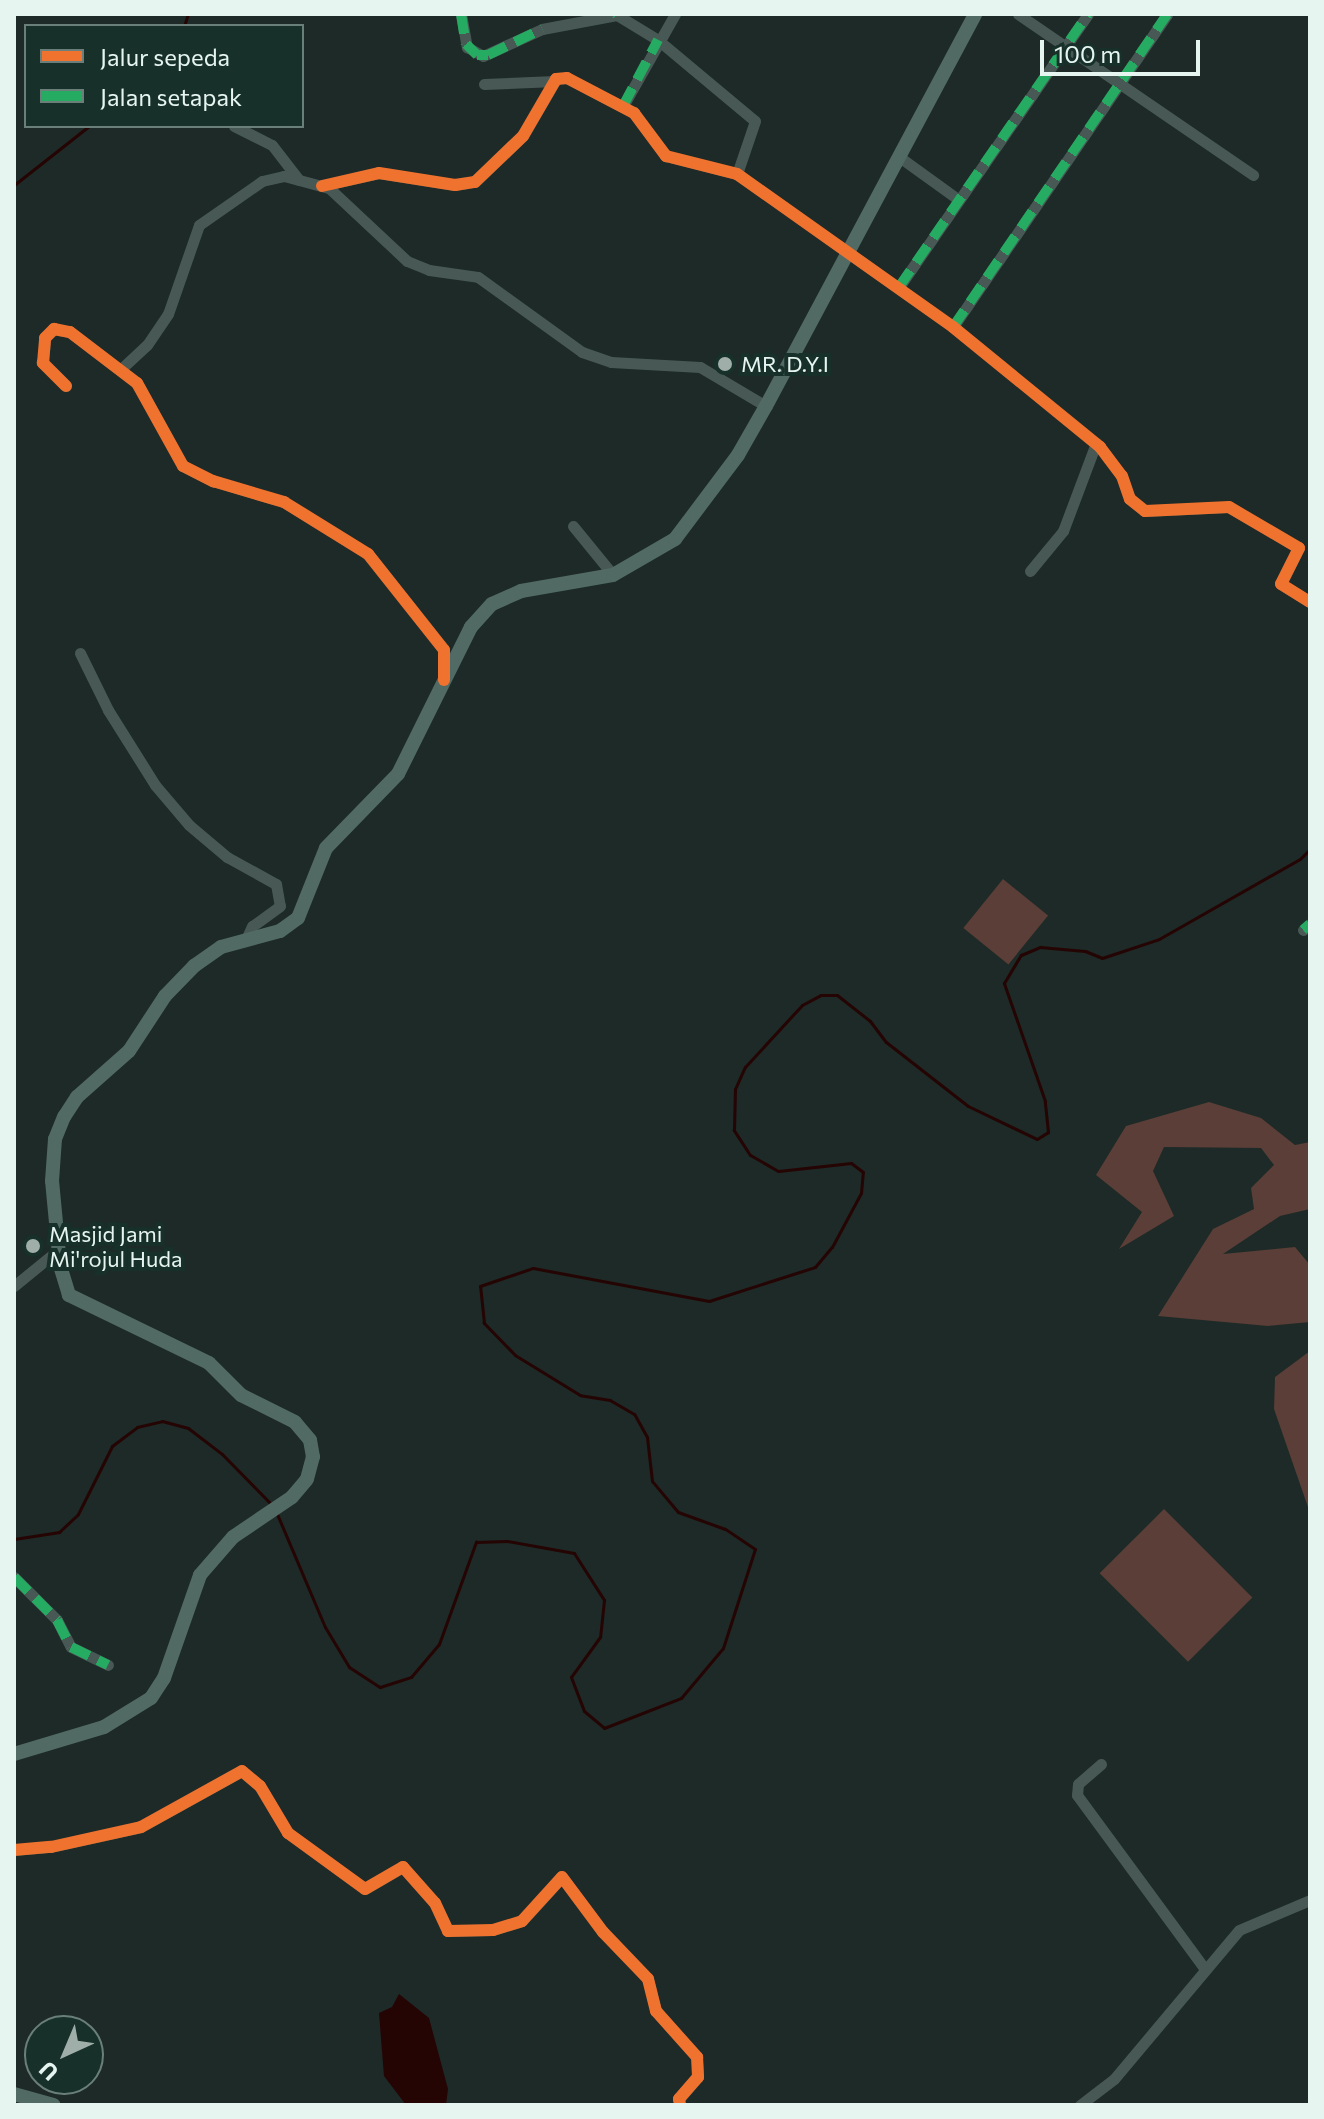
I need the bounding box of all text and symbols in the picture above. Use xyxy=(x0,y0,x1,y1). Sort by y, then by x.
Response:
legend xyxy=(24,24,304,128)
scale bar xyxy=(1044,24,1204,74)
text: 100 m xyxy=(1054,39,1121,68)
text: Jalur sepeda xyxy=(100,42,230,71)
text: Jalan setapak xyxy=(100,82,242,111)
place label: MR. D.Y.I xyxy=(741,351,829,377)
marker: MR. D.Y.I xyxy=(716,355,734,373)
place label: Masjid Jami Mi'rojul Huda xyxy=(49,1220,182,1272)
marker: Masjid Jami Mi'rojul Huda xyxy=(24,1237,42,1255)
north arrow xyxy=(24,2015,104,2095)
text: U xyxy=(33,2056,64,2086)

